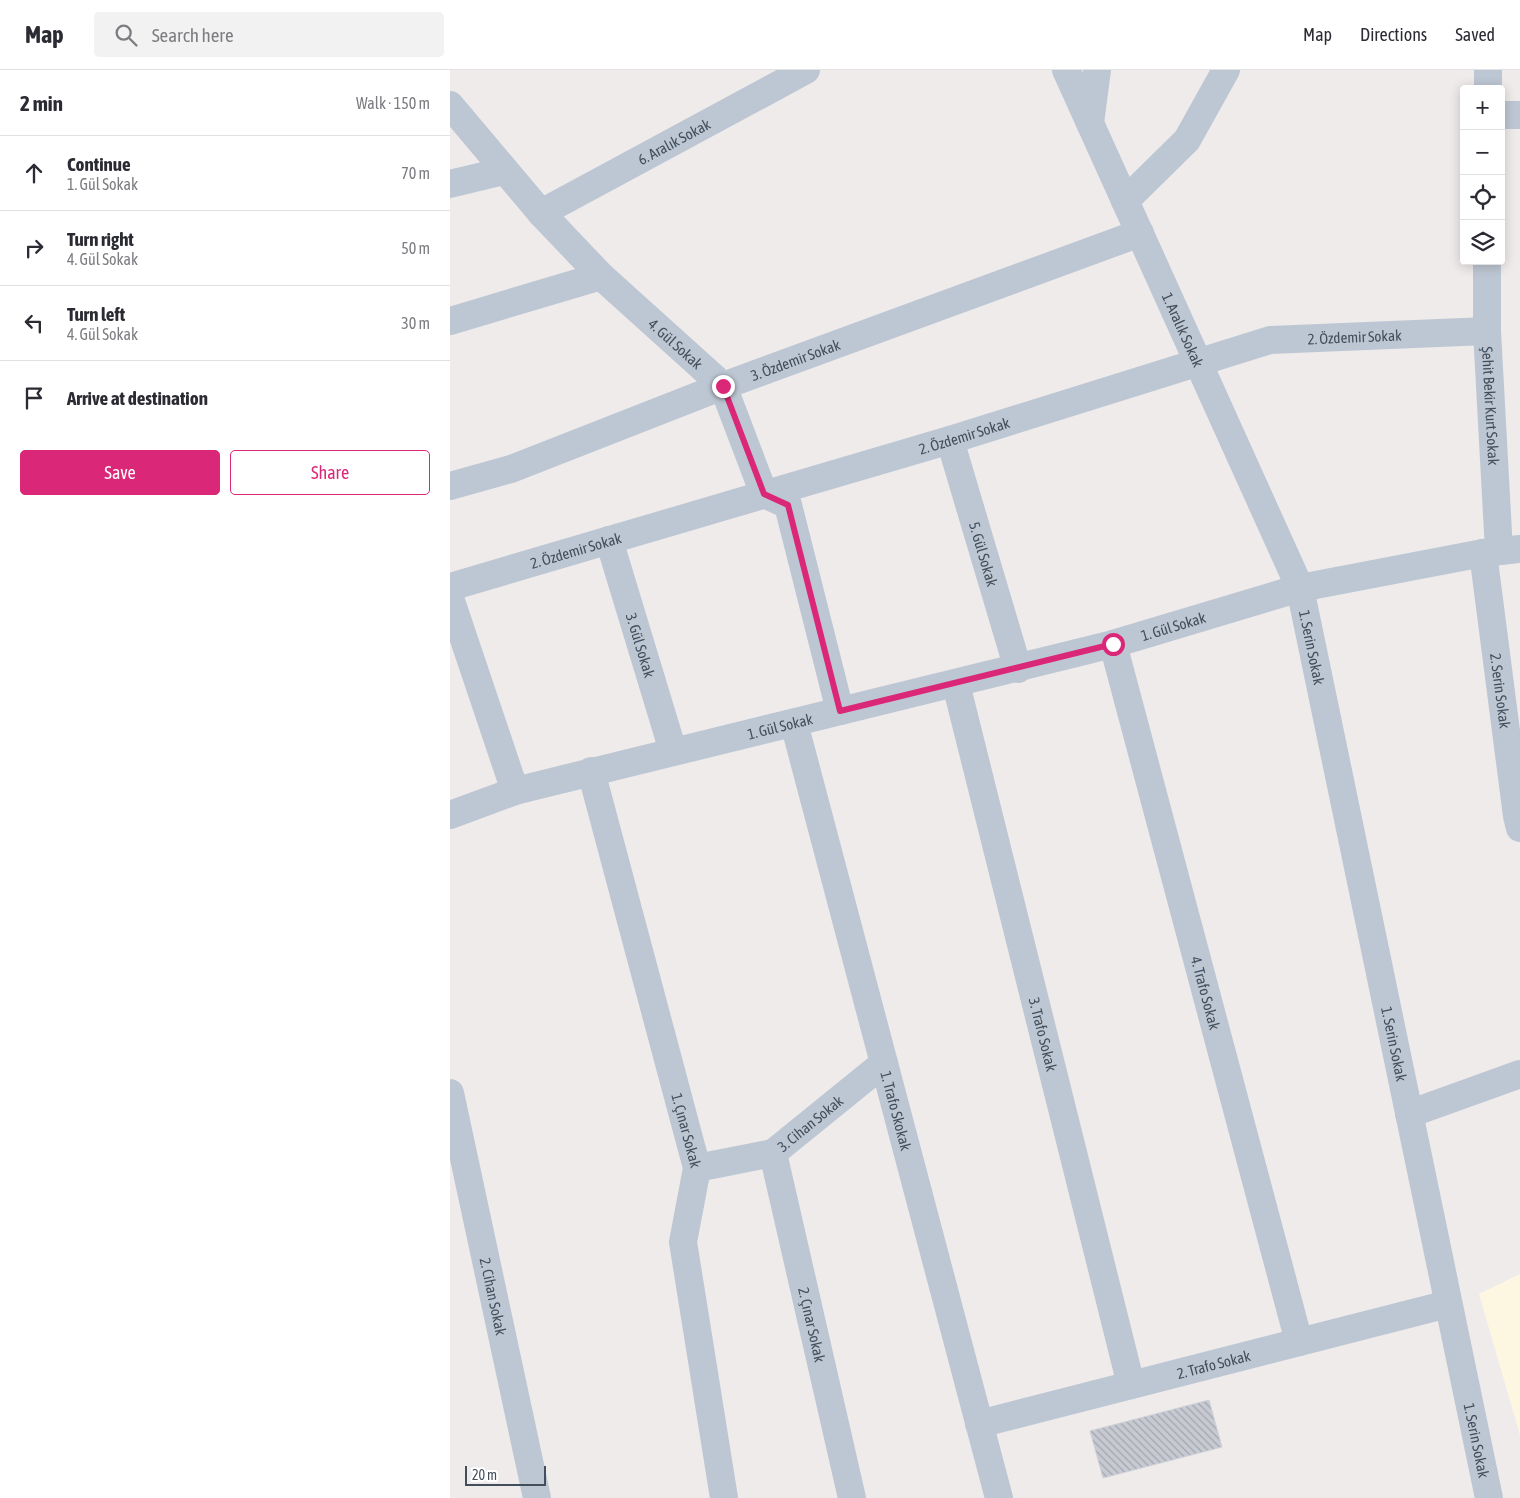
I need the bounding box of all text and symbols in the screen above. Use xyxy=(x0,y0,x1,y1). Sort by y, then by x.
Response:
search box xyxy=(94,12,444,57)
text: Map xyxy=(25,21,64,48)
icon: search xyxy=(112,21,140,49)
text: Search here xyxy=(152,24,234,46)
text: Map xyxy=(1303,24,1332,45)
text: Directions xyxy=(1360,24,1427,45)
text: Saved xyxy=(1455,24,1495,45)
map controls xyxy=(1460,85,1505,265)
button: + xyxy=(1460,85,1505,130)
text: 2 min xyxy=(20,91,63,115)
text: Walk · 150 m xyxy=(356,94,430,112)
street label: 6. Aralık Sokak xyxy=(635,115,713,168)
button: − xyxy=(1460,130,1505,175)
text: Continue xyxy=(67,153,131,175)
icon: ahead xyxy=(20,159,48,187)
text: 70 m xyxy=(401,164,430,182)
text: 1. Gül Sokak xyxy=(67,175,138,193)
button: locate xyxy=(1460,175,1505,220)
button: layers xyxy=(1460,220,1505,265)
text: Turn right xyxy=(67,228,134,250)
icon: right xyxy=(20,234,48,262)
text: 50 m xyxy=(401,239,430,257)
text: 4. Gül Sokak xyxy=(67,250,138,268)
street label: 1. Aralık Sokak xyxy=(1159,290,1208,370)
text: Turn left xyxy=(67,303,125,325)
icon: left xyxy=(20,309,48,337)
text: 30 m xyxy=(401,314,430,332)
street label: 4. Gül Sokak xyxy=(645,315,707,372)
text: 4. Gül Sokak xyxy=(67,325,138,343)
street label: 2. Özdemir Sokak xyxy=(1307,326,1402,347)
street label: 3. Özdemir Sokak xyxy=(748,335,843,384)
street label: Şehit Bekir Kurt Sokak xyxy=(1479,346,1503,466)
route end xyxy=(712,375,735,398)
icon: arrive xyxy=(20,384,48,412)
text: Arrive at destination xyxy=(67,387,208,409)
street label: 2. Özdemir Sokak xyxy=(917,413,1012,457)
button: Save xyxy=(20,450,220,495)
button: Share xyxy=(230,450,430,495)
street label: 5. Gül Sokak xyxy=(966,520,1002,589)
street label: 2. Özdemir Sokak xyxy=(528,529,624,571)
street label: 1. Gül Sokak xyxy=(1139,608,1208,644)
street label: 1. Serin Sokak xyxy=(1296,609,1328,687)
street label: 3. Gül Sokak xyxy=(623,611,659,680)
route start xyxy=(1102,633,1125,656)
street label: 2. Serin Sokak xyxy=(1488,652,1514,730)
street label: 1. Gül Sokak xyxy=(745,710,815,742)
street label: 4. Trafo Sokak xyxy=(1188,954,1224,1032)
street label: 3. Trafo Sokak xyxy=(1026,996,1061,1073)
street label: 1. Serin Sokak xyxy=(1379,1005,1411,1083)
street label: 1. Trafo Skokak xyxy=(878,1069,915,1153)
street label: 1. Çınar Sokak xyxy=(669,1091,705,1170)
street label: 3. Cihan Sokak xyxy=(774,1091,846,1155)
street label: 2. Cihan Sokak xyxy=(477,1256,510,1337)
street label: 2. Çınar Sokak xyxy=(795,1285,829,1364)
street label: 2. Trafo Sokak xyxy=(1175,1346,1252,1382)
street label: 1. Serin Sokak xyxy=(1461,1402,1493,1480)
scale bar xyxy=(465,1463,546,1486)
text: 20 m xyxy=(472,1467,497,1483)

